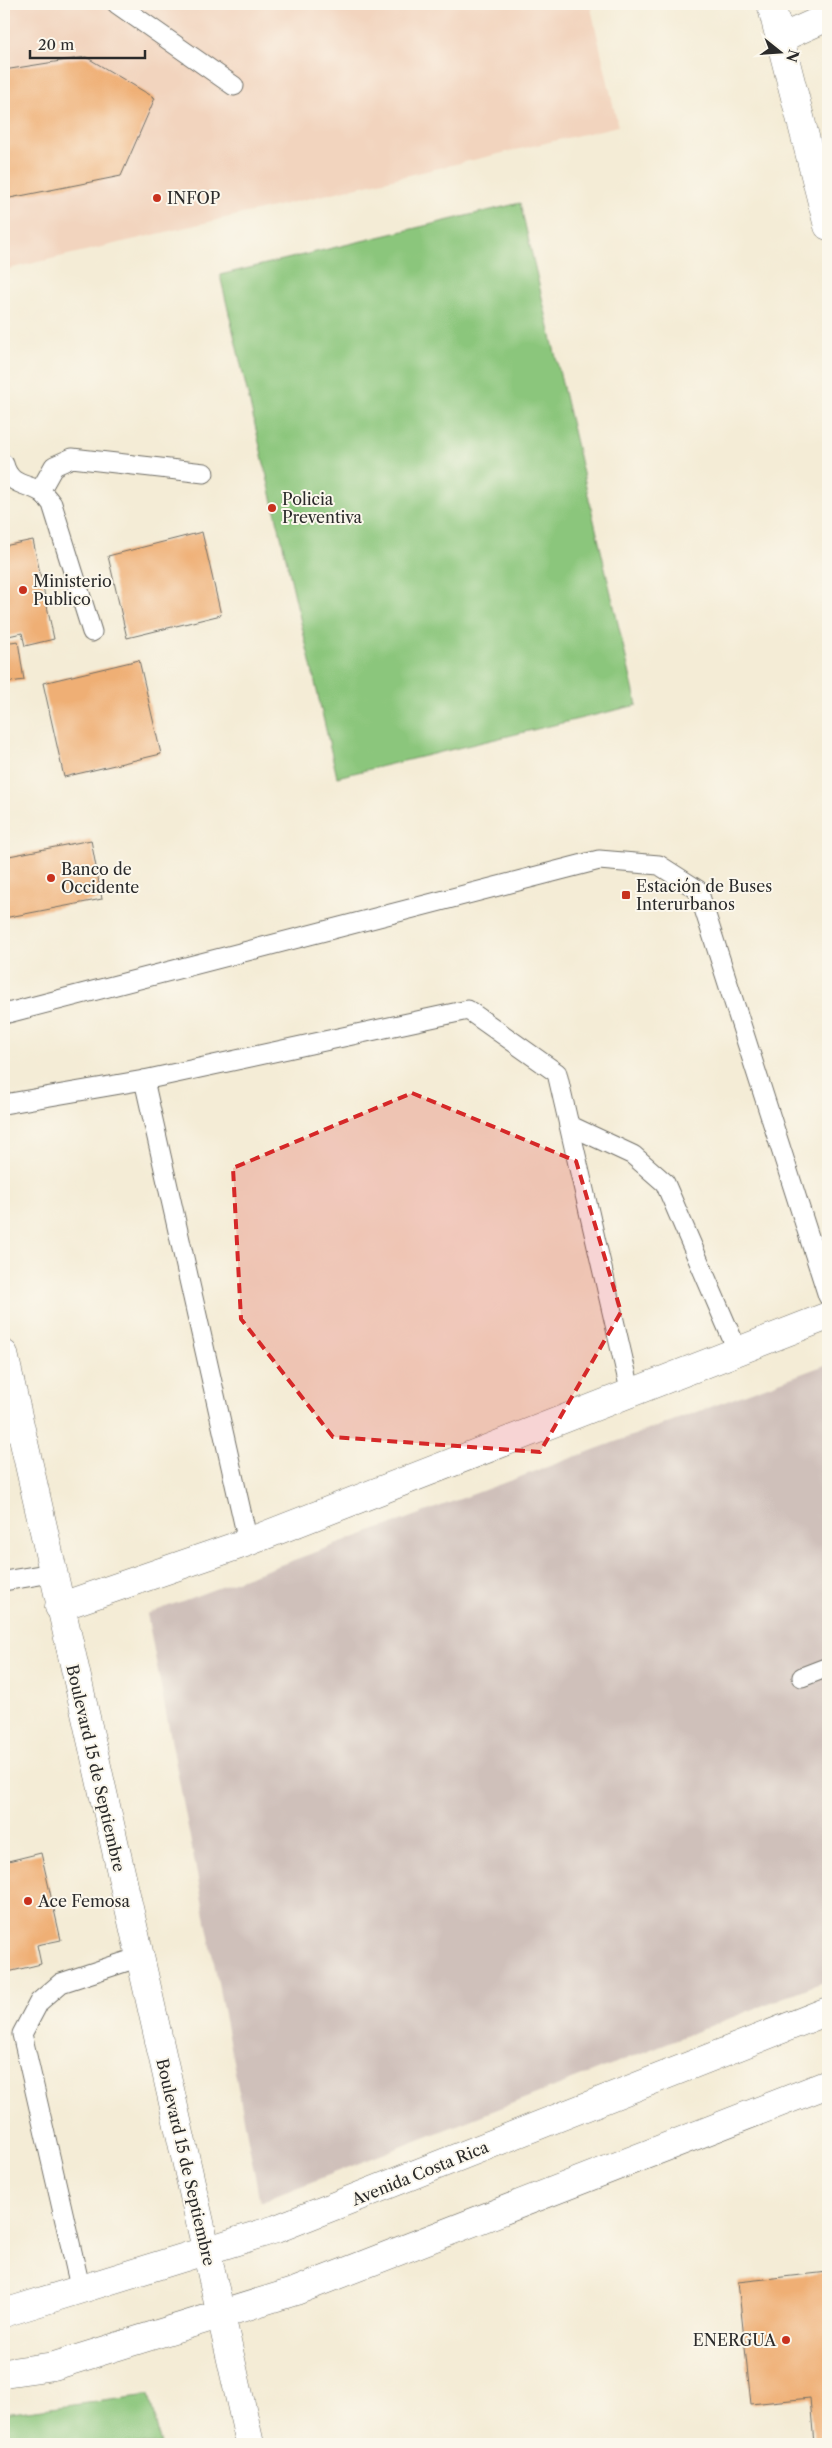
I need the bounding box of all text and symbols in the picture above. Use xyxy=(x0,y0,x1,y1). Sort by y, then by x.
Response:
scale bar xyxy=(30,28,145,60)
north arrow xyxy=(754,28,804,78)
text: 20 m xyxy=(38,35,74,54)
text: N xyxy=(782,47,803,64)
place label: INFOP xyxy=(167,188,221,208)
marker: INFOP xyxy=(151,192,163,204)
place label: Policia Preventiva xyxy=(282,489,363,527)
marker: Policia Preventiva xyxy=(266,502,278,514)
place label: Ministerio Publico xyxy=(33,571,112,609)
marker: Ministerio Publico xyxy=(17,584,29,596)
place label: Banco de Occidente xyxy=(61,859,139,897)
marker: Banco de Occidente xyxy=(45,872,57,884)
place label: Estación de Buses Interurbanos xyxy=(636,876,772,914)
marker: Estación de Buses Interurbanos xyxy=(620,889,632,901)
street label: Boulevard 15 de Septiembre xyxy=(62,1662,130,1874)
place label: Ace Femosa xyxy=(37,1891,131,1911)
marker: Ace Femosa xyxy=(22,1895,34,1907)
street label: Boulevard 15 de Septiembre xyxy=(152,2056,220,2268)
street label: Avenida Costa Rica xyxy=(348,2136,492,2210)
place label: ENERGUA xyxy=(693,2330,777,2350)
marker: ENERGUA xyxy=(780,2334,792,2346)

